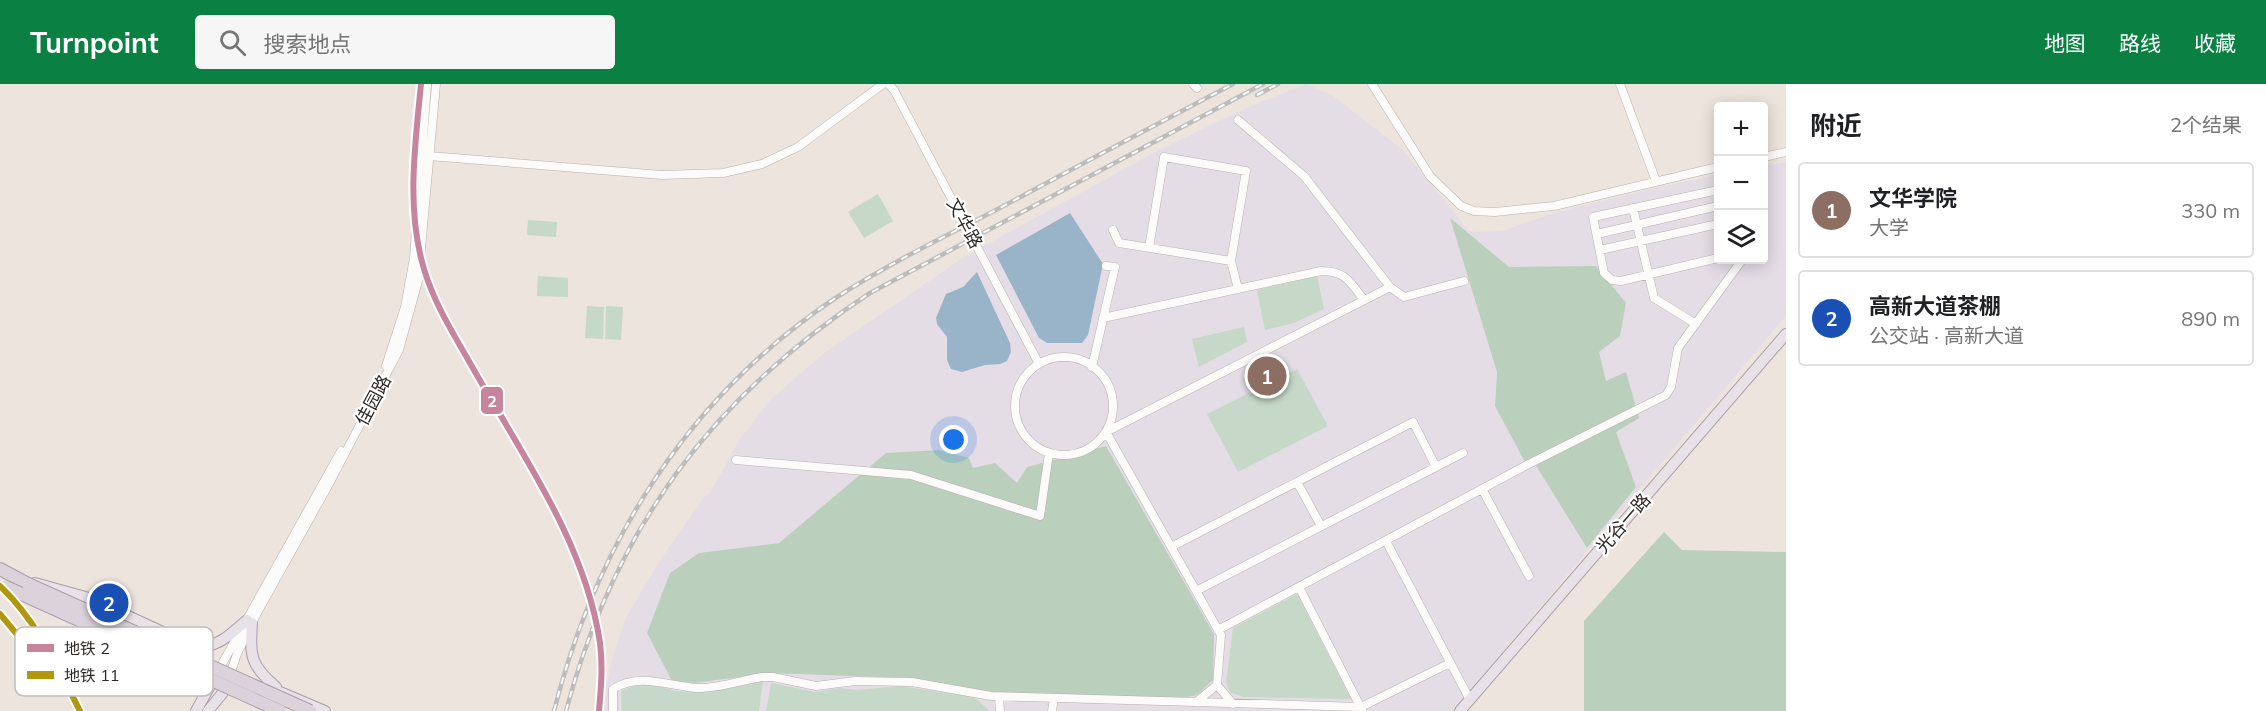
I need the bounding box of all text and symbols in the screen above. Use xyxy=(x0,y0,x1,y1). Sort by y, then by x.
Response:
search box xyxy=(195,15,615,69)
text: Turnpoint xyxy=(30,25,159,60)
icon: search xyxy=(216,26,249,59)
text: 搜索地点 xyxy=(264,30,352,58)
text: 地图 xyxy=(2044,30,2086,56)
text: 路线 xyxy=(2119,30,2161,56)
text: 收藏 xyxy=(2194,30,2236,56)
map controls xyxy=(1714,102,1768,264)
button: + xyxy=(1714,102,1768,156)
text: 附近 xyxy=(1810,109,1862,142)
text: 2个结果 xyxy=(2170,112,2242,137)
button: − xyxy=(1714,156,1768,210)
text: 文华学院 xyxy=(1869,184,1957,212)
street label: 文华路 xyxy=(942,194,988,252)
text: 1 xyxy=(1826,198,1838,223)
text: 330 m xyxy=(2181,198,2240,223)
button: layers xyxy=(1714,210,1768,264)
text: 大学 xyxy=(1869,215,1909,240)
text: 高新大道茶棚 xyxy=(1869,292,2001,320)
text: 2 xyxy=(1826,306,1838,331)
text: 890 m xyxy=(2181,306,2240,331)
text: 公交站 · 高新大道 xyxy=(1869,323,2024,348)
pin: 1 xyxy=(1248,354,1286,398)
street label: 佳园路 xyxy=(350,371,396,429)
line badge: 2 xyxy=(480,386,504,415)
text: 2 xyxy=(487,391,497,411)
your location xyxy=(939,425,968,454)
street label: 光谷一路 xyxy=(1591,488,1655,558)
pin: 2 xyxy=(90,580,128,626)
legend xyxy=(15,627,213,696)
text: 地铁 2 xyxy=(64,638,110,658)
text: 地铁 11 xyxy=(64,665,119,685)

